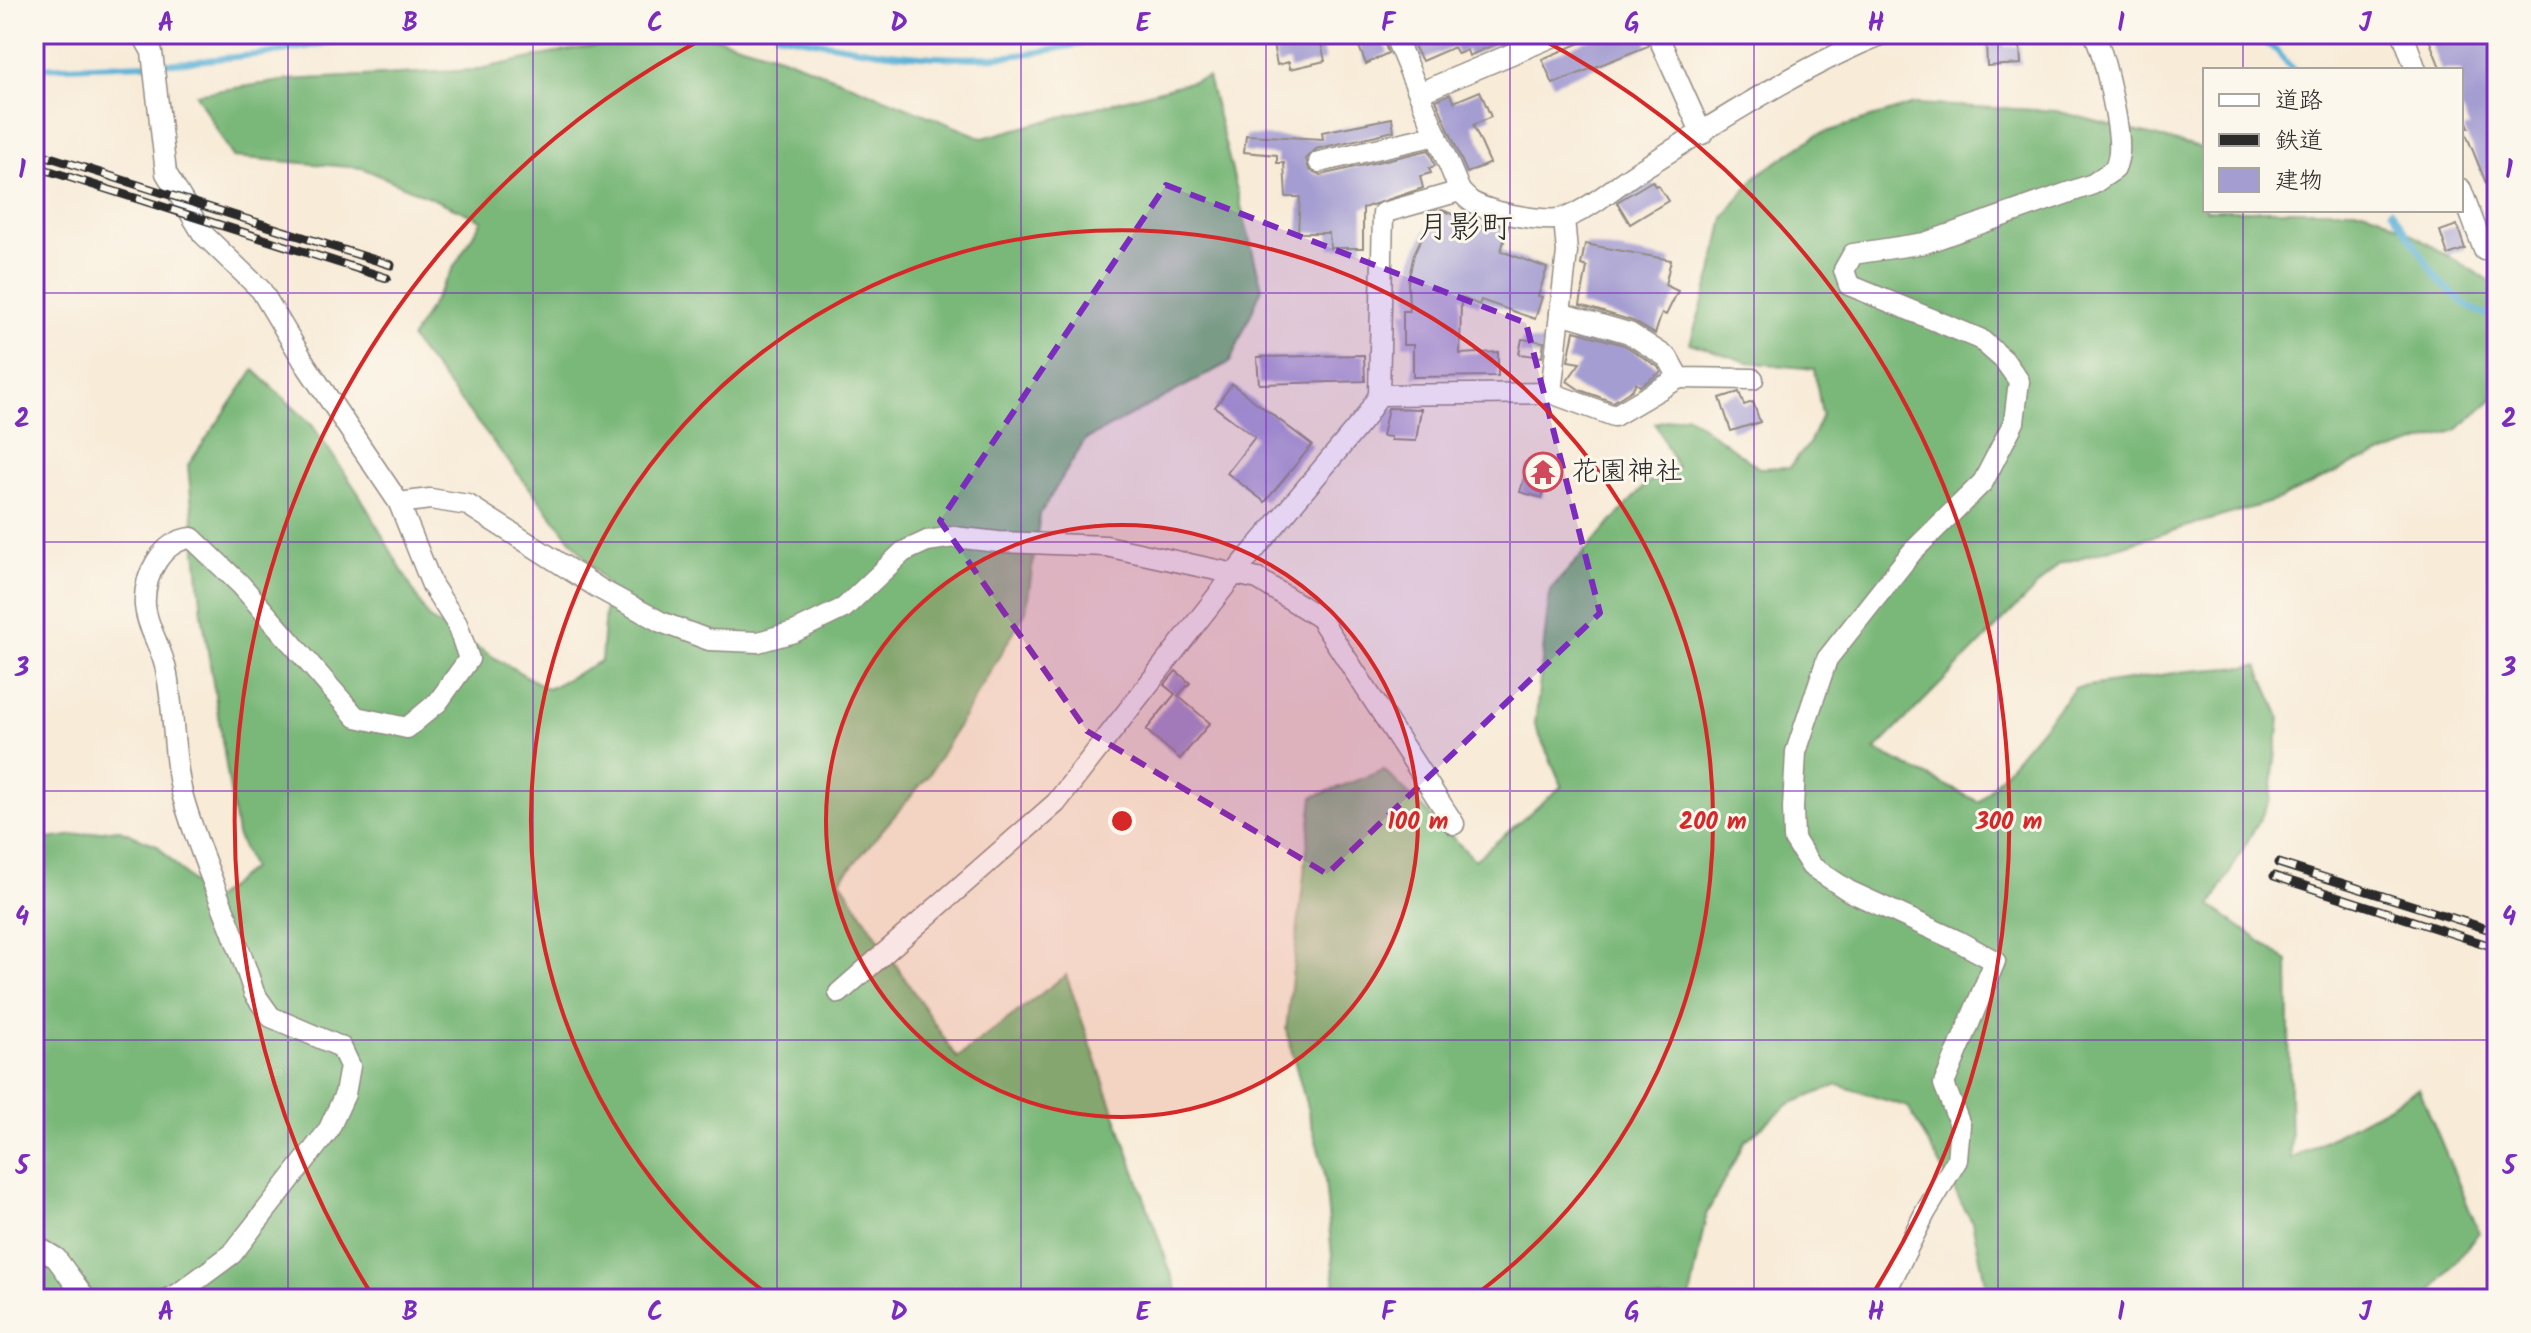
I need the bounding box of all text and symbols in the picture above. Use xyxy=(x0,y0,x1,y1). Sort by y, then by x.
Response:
text: A xyxy=(158,3,174,45)
text: B xyxy=(402,3,418,45)
text: C xyxy=(647,3,663,45)
text: D xyxy=(890,3,908,45)
text: E xyxy=(1136,3,1152,45)
text: F xyxy=(1381,3,1397,45)
text: G xyxy=(1624,3,1640,45)
text: H xyxy=(1868,3,1885,45)
text: I xyxy=(2117,3,2125,45)
text: J xyxy=(2359,3,2373,45)
legend xyxy=(2203,68,2463,212)
text: 道路 xyxy=(2275,82,2323,121)
text: 鉄道 xyxy=(2275,122,2323,161)
text: 1 xyxy=(18,150,26,192)
text: 1 xyxy=(2505,150,2513,192)
text: 建物 xyxy=(2275,162,2323,201)
district label: 月影町 xyxy=(1417,203,1513,254)
text: 2 xyxy=(14,399,30,441)
text: 2 xyxy=(2501,399,2517,441)
place label: 花園神社 xyxy=(1571,450,1683,495)
temple icon: 花園神社 xyxy=(1522,451,1564,493)
text: 3 xyxy=(14,648,29,690)
text: 3 xyxy=(2501,648,2516,690)
text: 100 m xyxy=(1388,803,1448,842)
text: 200 m xyxy=(1679,803,1747,842)
text: 300 m xyxy=(1975,803,2042,842)
centre of rings xyxy=(1108,807,1136,835)
text: 4 xyxy=(15,897,29,939)
text: 4 xyxy=(2502,897,2516,939)
text: 5 xyxy=(14,1146,30,1188)
text: 5 xyxy=(2501,1146,2517,1188)
text: A xyxy=(158,1292,174,1333)
text: B xyxy=(402,1292,418,1333)
text: C xyxy=(647,1292,663,1333)
text: D xyxy=(890,1292,908,1333)
text: E xyxy=(1136,1292,1152,1333)
text: F xyxy=(1381,1292,1397,1333)
text: G xyxy=(1624,1292,1640,1333)
text: H xyxy=(1868,1292,1885,1333)
text: I xyxy=(2117,1292,2125,1333)
text: J xyxy=(2359,1292,2373,1333)

